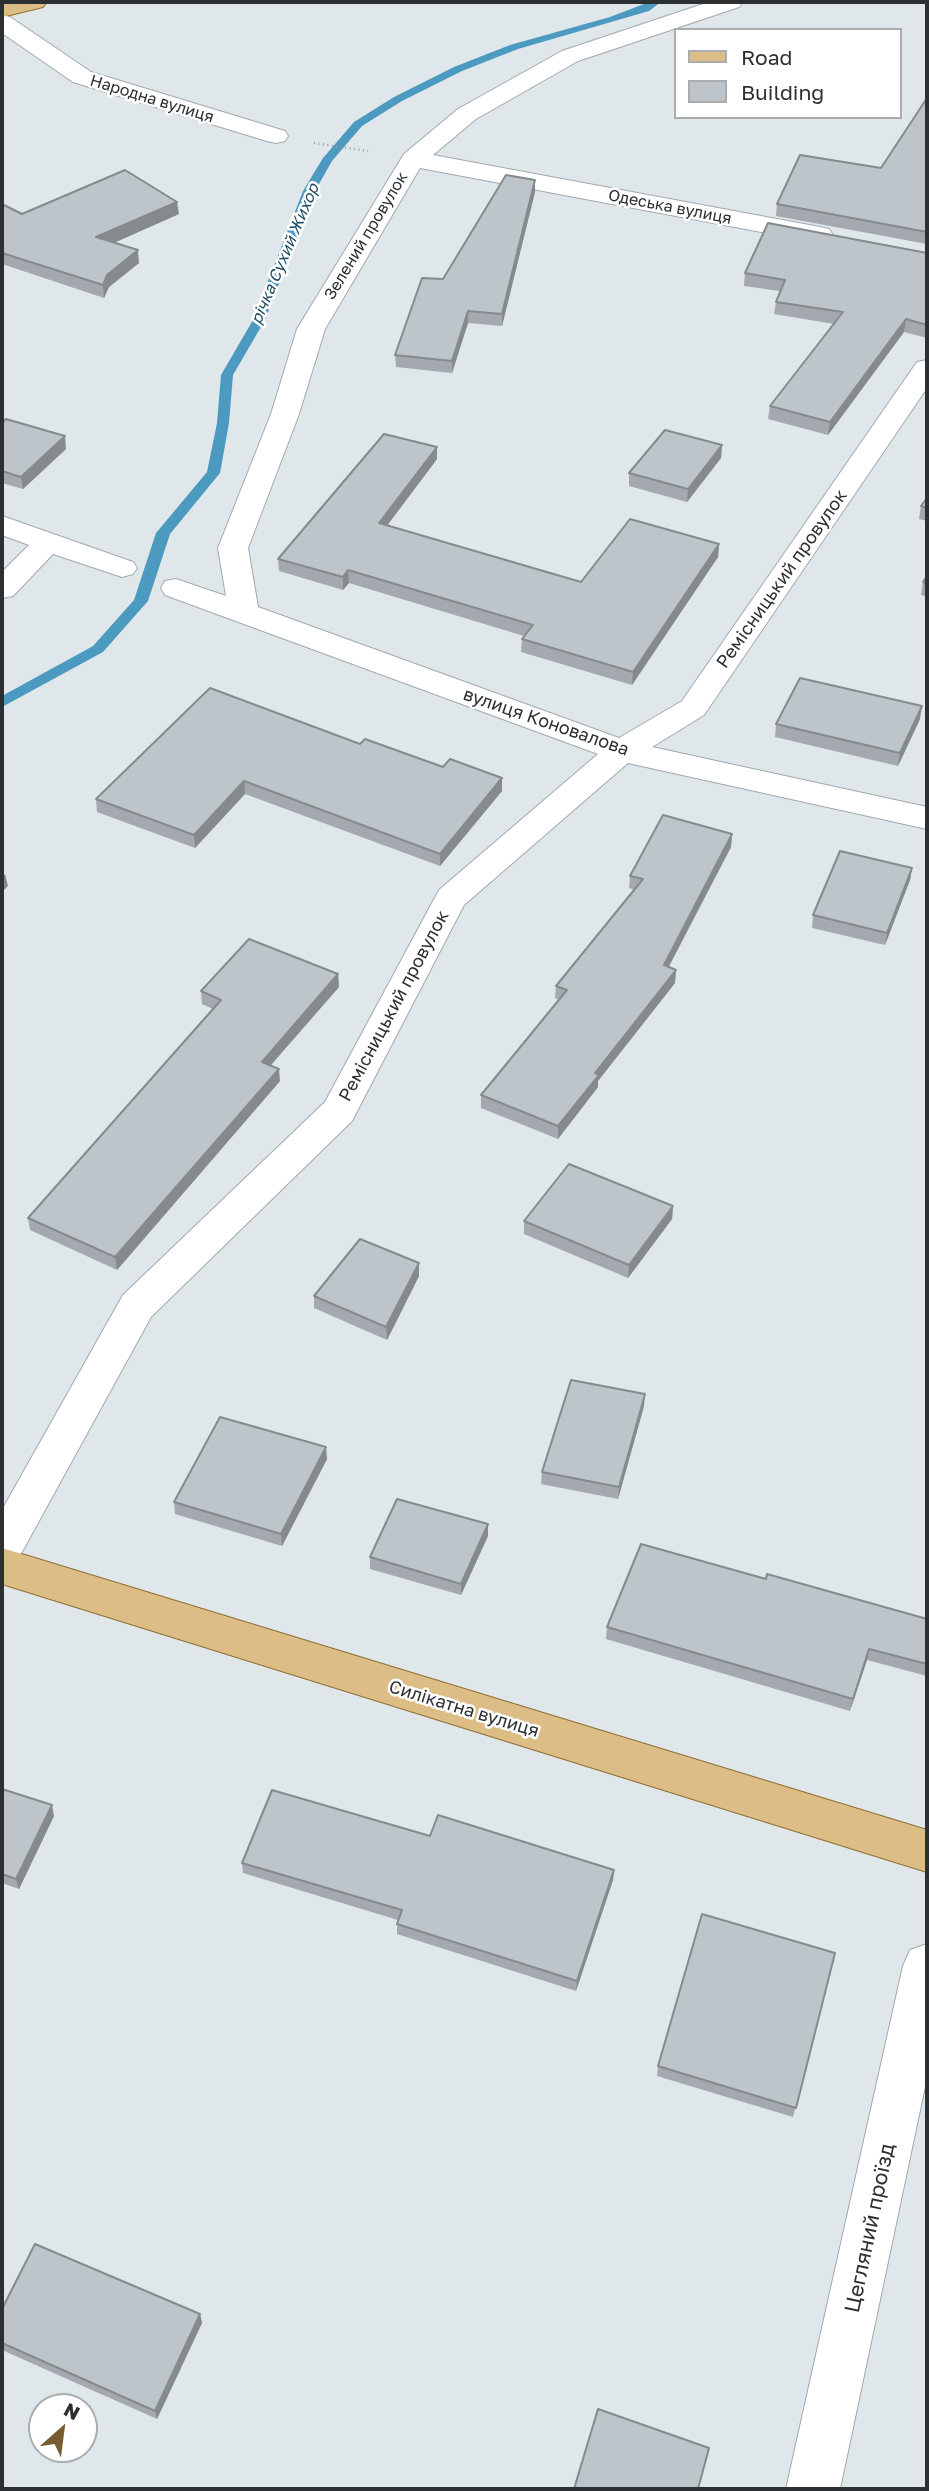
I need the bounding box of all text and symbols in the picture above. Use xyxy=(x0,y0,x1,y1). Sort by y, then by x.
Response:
legend xyxy=(674,28,901,119)
text: Road xyxy=(741,44,792,70)
street label: Народна вулиця xyxy=(88,71,216,127)
text: Building xyxy=(741,79,824,105)
street label: Зелений провулок xyxy=(320,169,412,303)
water label: річка Сухий Жихор xyxy=(247,181,323,327)
street label: Одеська вулиця xyxy=(607,186,733,228)
street label: Ремісницький провулок xyxy=(712,486,852,672)
street label: вулиця Коновалова xyxy=(460,683,632,761)
street label: Ремісницький провулок xyxy=(334,907,454,1105)
street label: Силікатна вулиця xyxy=(386,1676,542,1742)
street label: Цегляний проїзд xyxy=(840,2141,900,2315)
north arrow xyxy=(28,2393,98,2463)
text: N xyxy=(60,2397,84,2424)

